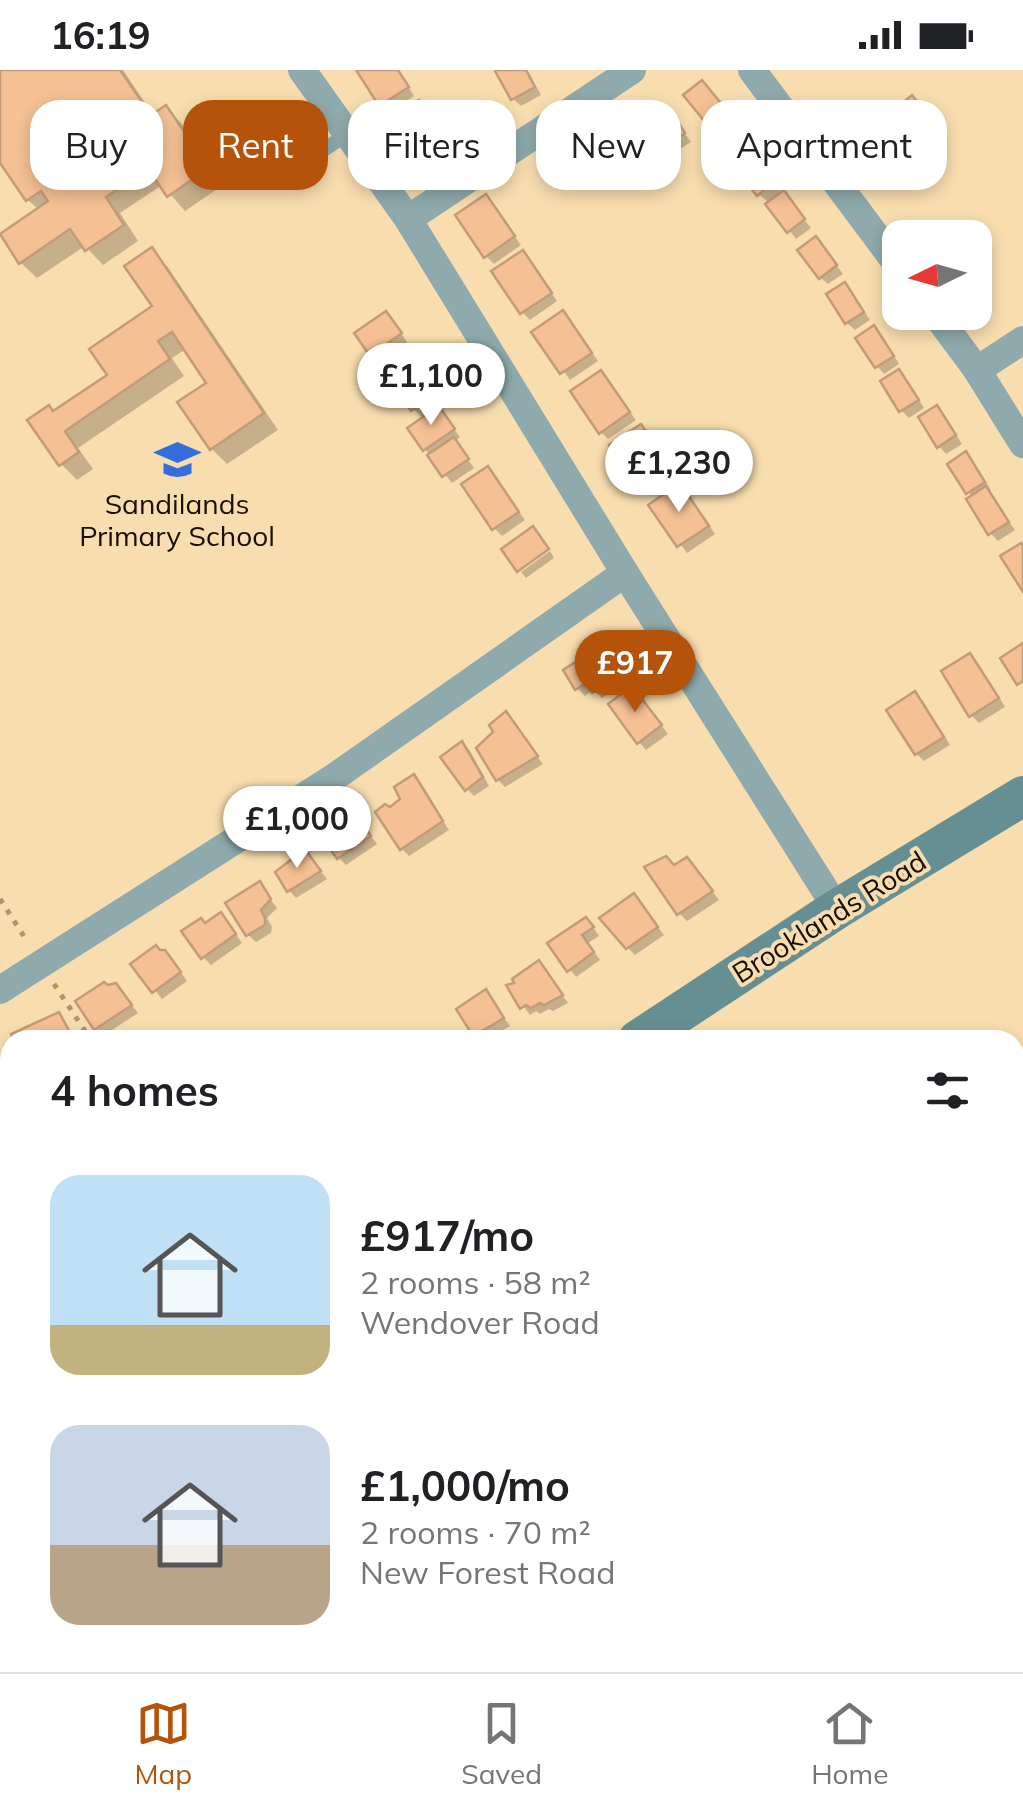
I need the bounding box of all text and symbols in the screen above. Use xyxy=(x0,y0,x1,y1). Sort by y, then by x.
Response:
text: 16:19 xyxy=(50,11,151,59)
chip: Buy xyxy=(30,100,163,190)
chip: Rent xyxy=(183,100,328,190)
chip: Filters xyxy=(348,100,516,190)
chip: New xyxy=(536,100,681,190)
chip: Apartment xyxy=(701,100,947,190)
north arrow xyxy=(882,220,992,330)
map controls xyxy=(882,220,992,330)
pin: £1,100 xyxy=(350,343,512,428)
text: £1,100 xyxy=(379,355,483,395)
pin: £1,230 xyxy=(598,430,760,515)
school or university icon: Sandilands Primary School xyxy=(153,435,201,483)
text: £1,230 xyxy=(627,442,731,482)
place label: Sandilands Primary School xyxy=(79,486,275,553)
pin: £917 xyxy=(576,630,694,715)
text: £917 xyxy=(597,642,673,682)
pin: £1,000 xyxy=(216,786,378,871)
text: £1,000 xyxy=(245,798,349,838)
street label: Brooklands Road xyxy=(725,843,932,990)
icon: filters xyxy=(920,1063,975,1118)
text: 4 homes xyxy=(50,1064,219,1117)
text: £917/mo xyxy=(360,1209,534,1262)
icon: home xyxy=(130,1215,250,1335)
text: 2 rooms · 58 m² xyxy=(360,1262,591,1302)
text: Wendover Road xyxy=(360,1302,600,1342)
text: £1,000/mo xyxy=(360,1459,570,1512)
icon: home xyxy=(130,1465,250,1585)
text: 2 rooms · 70 m² xyxy=(360,1512,591,1552)
text: New Forest Road xyxy=(360,1552,615,1592)
tab: Map xyxy=(135,1696,192,1791)
tab: Saved xyxy=(461,1696,542,1791)
tab: Home xyxy=(811,1696,888,1791)

